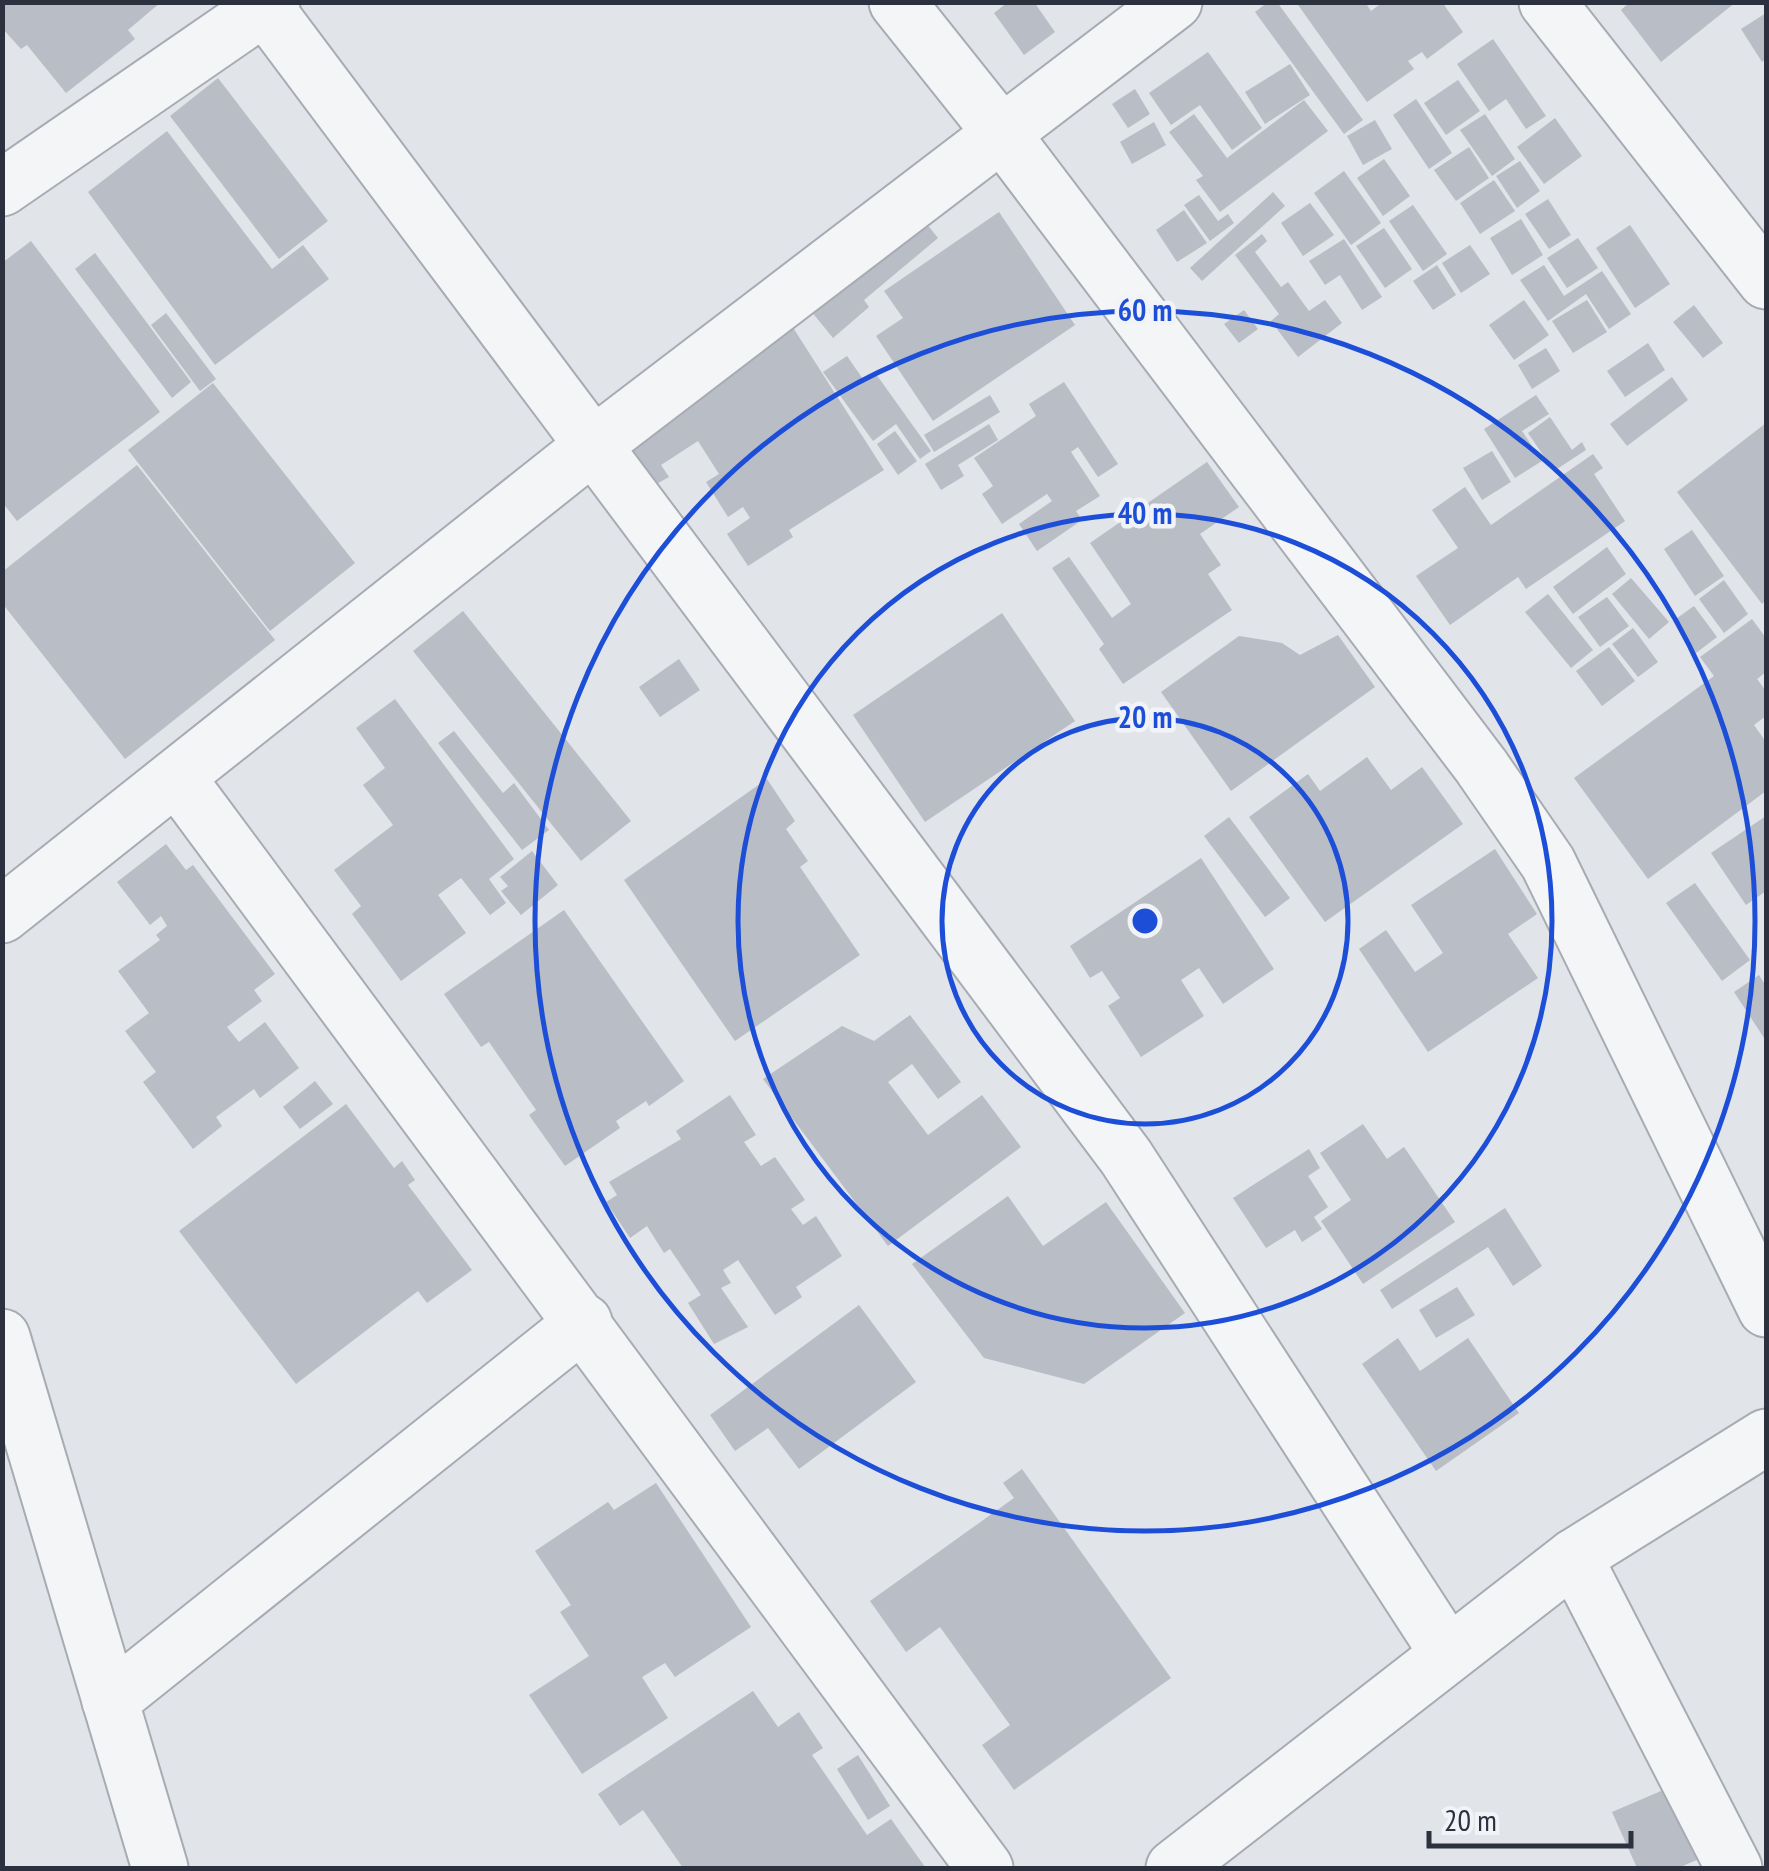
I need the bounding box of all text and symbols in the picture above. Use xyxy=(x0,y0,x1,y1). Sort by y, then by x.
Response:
text: 60 m xyxy=(1118,290,1172,329)
text: 40 m xyxy=(1118,493,1172,532)
text: 20 m xyxy=(1118,697,1172,736)
centre of rings xyxy=(1127,903,1163,939)
scale bar xyxy=(1429,1786,1632,1848)
text: 20 m xyxy=(1444,1800,1497,1839)

